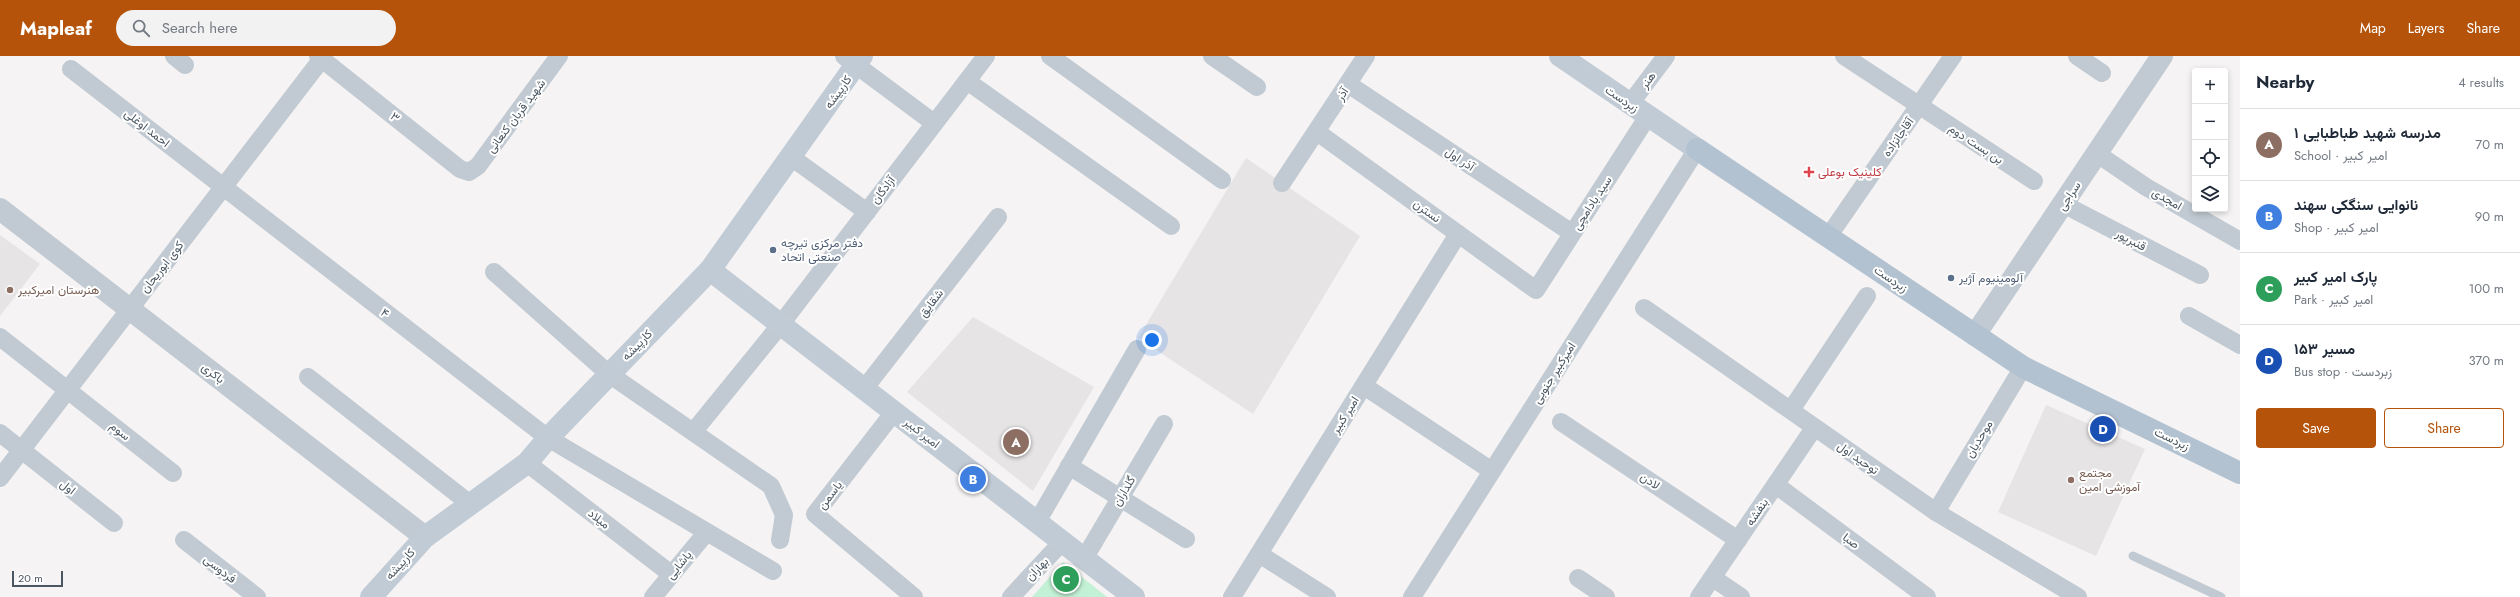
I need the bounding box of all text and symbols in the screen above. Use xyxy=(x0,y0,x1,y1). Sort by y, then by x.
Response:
search box xyxy=(116,10,396,46)
text: Mapleaf xyxy=(20,15,92,42)
icon: search xyxy=(130,17,152,39)
text: Search here xyxy=(162,17,238,39)
text: Map xyxy=(2360,18,2386,38)
text: Layers xyxy=(2408,18,2444,38)
text: Share xyxy=(2466,18,2500,38)
street label: هنر xyxy=(1635,68,1660,93)
map controls xyxy=(2192,68,2228,212)
button: + xyxy=(2192,68,2228,104)
text: Nearby xyxy=(2256,70,2314,94)
street label: کارپیشه xyxy=(820,72,856,112)
text: 4 results xyxy=(2458,73,2504,92)
street label: شهید قربان کنعانی xyxy=(482,75,550,157)
street label: زبردست xyxy=(1601,81,1643,117)
street label: آذر xyxy=(1330,83,1354,105)
street label: احمد اوغلی xyxy=(120,104,174,152)
button: − xyxy=(2192,104,2228,140)
street label: ۳ xyxy=(386,107,404,127)
street label: آقاجانزاده xyxy=(1878,113,1919,160)
street label: بن بست دوم xyxy=(1945,119,2007,169)
text: مدرسه شهید طباطبایی ۱ xyxy=(2294,122,2441,144)
text: A xyxy=(2264,135,2274,154)
text: 70 m xyxy=(2475,135,2504,154)
button: locate xyxy=(2192,140,2228,176)
street label: آذر اول xyxy=(1442,143,1479,176)
text: School · امیر کبیر xyxy=(2294,146,2388,165)
place label: کلینیک بوعلی xyxy=(1818,163,1882,181)
marker: کلینیک بوعلی xyxy=(1803,166,1815,178)
street label: آزادگان xyxy=(866,171,900,208)
street label: سید بادامچی xyxy=(1568,172,1616,234)
button: layers xyxy=(2192,176,2228,212)
street label: سراجی xyxy=(2053,178,2085,214)
street label: امجدی xyxy=(2149,183,2185,215)
text: نانوایی سنگکی سهند xyxy=(2294,194,2418,216)
street label: نسترن xyxy=(1409,195,1445,227)
text: B xyxy=(2265,207,2273,226)
text: 90 m xyxy=(2475,207,2504,226)
text: Shop · امیر کبیر xyxy=(2294,218,2379,237)
street label: قنبرپور xyxy=(2112,224,2149,255)
place label: دفتر مرکزی تیرچه صنعتی اتحاد xyxy=(781,234,863,266)
street label: کوی ابوریحان xyxy=(136,237,188,297)
marker: دفتر مرکزی تیرچه صنعتی اتحاد xyxy=(768,245,778,255)
street label: زبردست xyxy=(1870,261,1912,297)
text: پارک امیر کبیر xyxy=(2294,266,2377,288)
place label: آلومینیوم آژیر xyxy=(1958,269,2024,287)
marker: آلومینیوم آژیر xyxy=(1946,273,1956,283)
text: C xyxy=(2264,279,2274,298)
text: 100 m xyxy=(2469,279,2504,298)
place label: هنرستان امیرکبیر xyxy=(17,281,99,299)
marker: هنرستان امیرکبیر xyxy=(5,285,15,295)
street label: شقایق xyxy=(914,285,948,321)
text: Park · امیر کبیر xyxy=(2294,290,2373,309)
street label: ۴ xyxy=(377,304,393,322)
street label: کارپیشه xyxy=(618,325,656,365)
your location xyxy=(1142,330,1162,350)
text: مسیر ۱۵۳ xyxy=(2294,338,2355,360)
street label: امیرکبیر جنوبی xyxy=(1528,339,1580,407)
text: D xyxy=(2264,351,2274,370)
text: 370 m xyxy=(2468,351,2504,370)
street label: باکری xyxy=(198,358,228,388)
text: Bus stop · زبردست xyxy=(2294,362,2392,381)
street label: امیر کبیر xyxy=(1326,393,1364,438)
button: Save xyxy=(2256,408,2376,448)
button: Share xyxy=(2384,408,2504,448)
street label: امیر کبیر xyxy=(899,413,944,453)
pin: D xyxy=(2090,414,2116,444)
street label: سوم xyxy=(106,417,134,445)
street label: موحدیان xyxy=(1961,417,1997,461)
street label: زبردست xyxy=(2151,423,2193,455)
pin: A xyxy=(1003,427,1029,457)
street label: توحید اول xyxy=(1834,437,1883,479)
pin: B xyxy=(960,464,986,494)
place label: مجتمع آموزشی امین xyxy=(2079,464,2141,496)
street label: لادن xyxy=(1636,468,1664,494)
street label: گلداران xyxy=(1108,472,1140,510)
street label: اول xyxy=(56,475,80,499)
marker: مجتمع آموزشی امین xyxy=(2066,475,2076,485)
street label: یاسمن xyxy=(813,477,847,513)
street label: بنفشه xyxy=(1741,495,1773,529)
street label: میلاد xyxy=(584,505,614,533)
street label: صبا xyxy=(1839,529,1863,553)
street label: کارپیشه xyxy=(381,544,419,584)
street label: پاشایی xyxy=(662,546,696,583)
street label: فردوسی xyxy=(200,550,240,588)
street label: بهاران xyxy=(1021,553,1053,585)
pin: C xyxy=(1053,564,1079,594)
scale bar xyxy=(12,569,63,588)
text: 20 m xyxy=(18,570,43,586)

